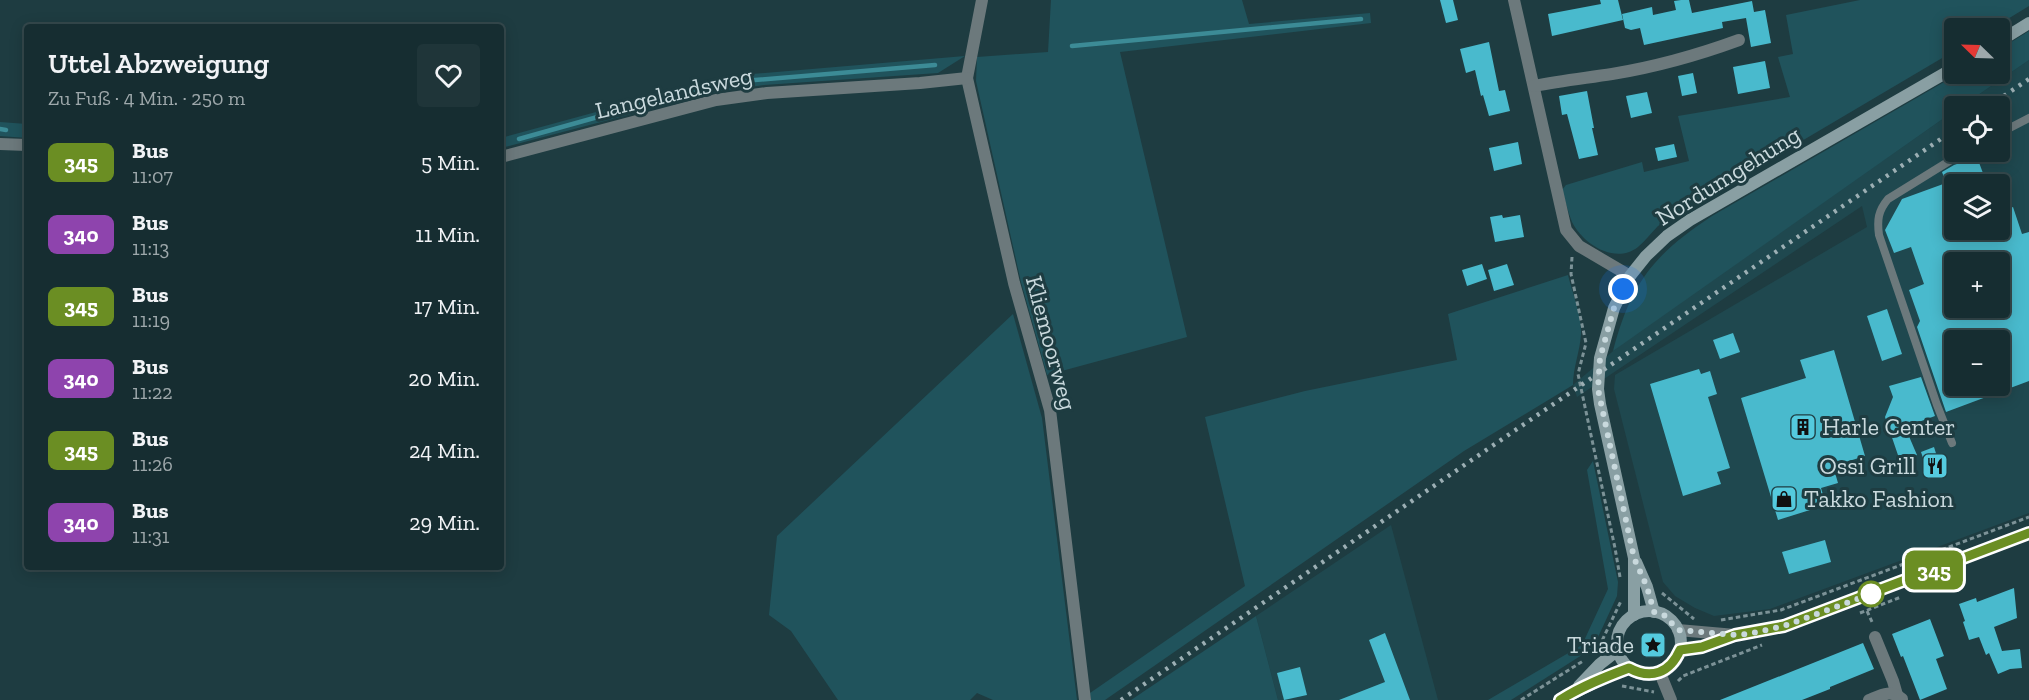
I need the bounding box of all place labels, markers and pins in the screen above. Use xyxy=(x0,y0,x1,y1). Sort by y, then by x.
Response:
building icon: Harle Center xyxy=(1788,412,1818,442)
place label: Harle Center xyxy=(1822,412,1955,441)
place label: Ossi Grill xyxy=(1819,451,1916,480)
restaurant icon: Ossi Grill xyxy=(1920,451,1950,481)
shop icon: Takko Fashion xyxy=(1769,484,1799,514)
place label: Takko Fashion xyxy=(1804,484,1954,513)
unlabelled marker xyxy=(1858,581,1884,607)
place label: Triade xyxy=(1567,630,1634,659)
place icon: Triade xyxy=(1638,630,1668,660)

